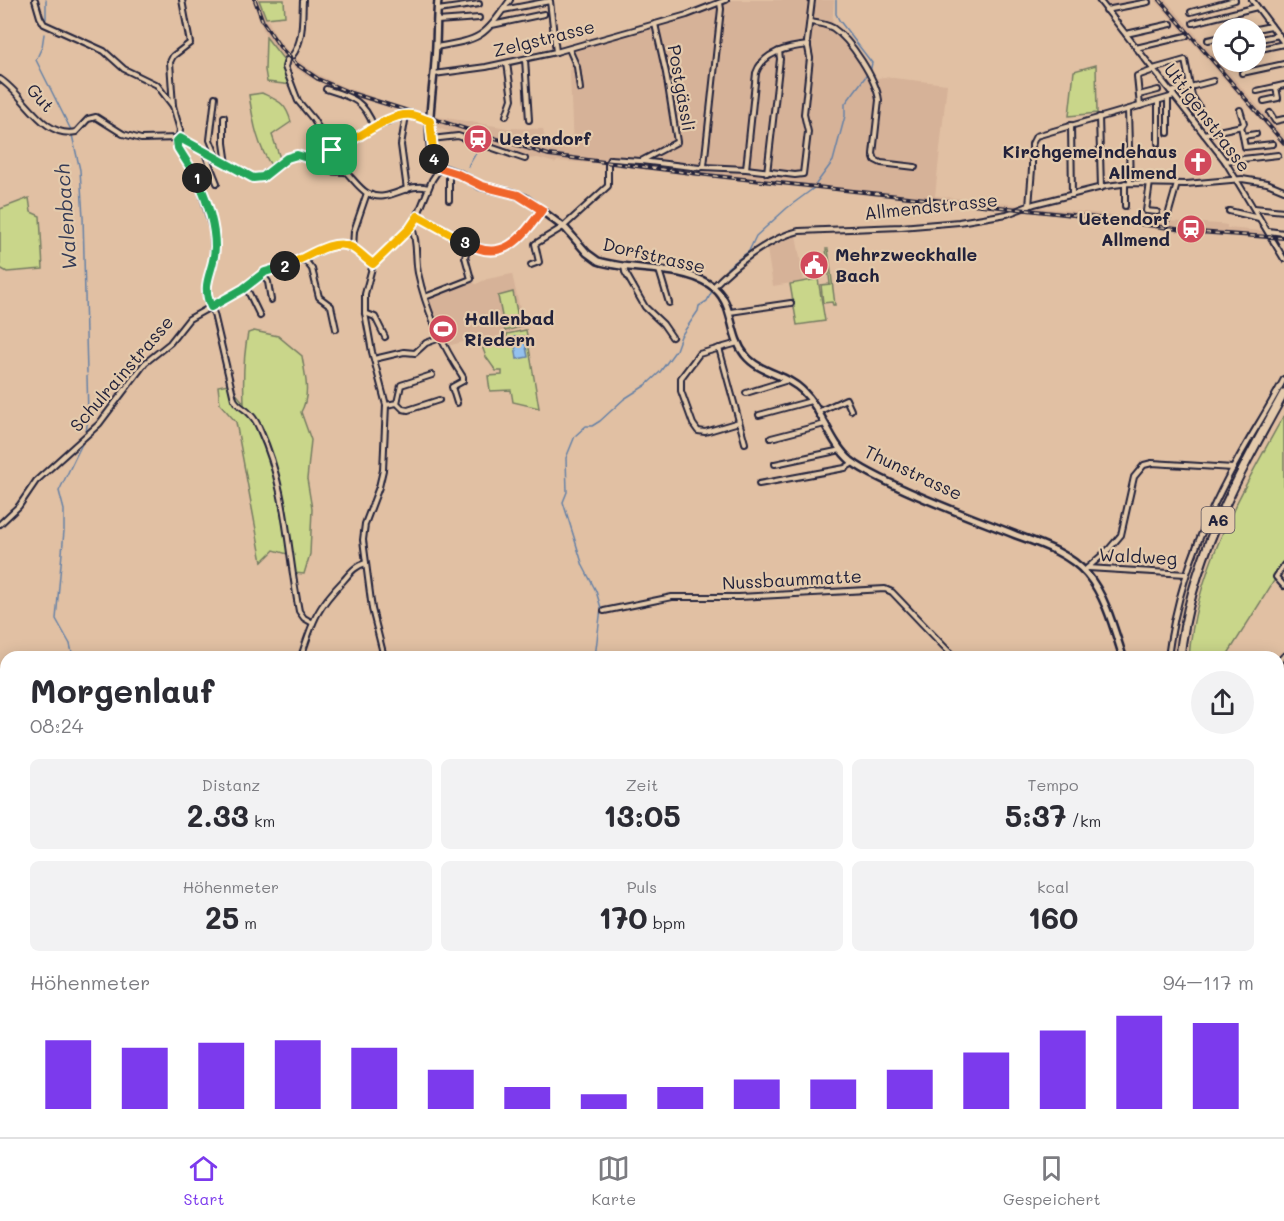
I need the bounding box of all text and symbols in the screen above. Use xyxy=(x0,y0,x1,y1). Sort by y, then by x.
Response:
street label: Zelgstrasse xyxy=(491,14,597,62)
map controls xyxy=(1212,18,1266,72)
button: locate xyxy=(1212,18,1266,72)
street label: Postgässli xyxy=(663,43,701,133)
street label: Uttigenstrasse xyxy=(1159,58,1257,177)
street label: Gut xyxy=(21,78,60,117)
station icon: Uetendorf xyxy=(462,123,494,155)
pin xyxy=(306,124,357,175)
place label: Uetendorf xyxy=(499,126,591,150)
icon: arrive xyxy=(315,133,348,166)
place label: Kirchgemeindehaus Allmend xyxy=(1003,139,1177,184)
pin: 4 xyxy=(419,144,449,174)
church icon: Kirchgemeindehaus Allmend xyxy=(1182,146,1214,178)
text: 4 xyxy=(429,148,439,169)
water label: Walenbach xyxy=(48,163,82,271)
pin: 1 xyxy=(182,163,212,193)
text: 1 xyxy=(193,167,201,188)
street label: Allmendstrasse xyxy=(863,187,999,225)
place label: Uetendorf Allmend xyxy=(1078,206,1170,251)
station icon: Uetendorf Allmend xyxy=(1175,213,1207,245)
pin: 3 xyxy=(450,227,480,257)
text: 3 xyxy=(460,231,470,252)
street label: Dorfstrasse xyxy=(601,232,708,278)
place label: Mehrzweckhalle Bach xyxy=(835,242,978,287)
public building icon: Mehrzweckhalle Bach xyxy=(798,249,830,281)
pin: 2 xyxy=(270,251,300,281)
text: 2 xyxy=(281,255,289,276)
place label: Hallenbad Riedern xyxy=(464,306,554,351)
street label: Schulrainstrasse xyxy=(64,310,178,437)
sports icon: Hallenbad Riedern xyxy=(427,313,459,345)
street label: Thunstrasse xyxy=(861,439,966,505)
road number: A6 xyxy=(1202,507,1234,533)
street label: Waldweg xyxy=(1098,542,1178,570)
street label: Nussbaummatte xyxy=(721,563,863,595)
text: Morgenlauf xyxy=(30,668,214,711)
button: share xyxy=(1191,671,1254,734)
text: 08:24 xyxy=(30,712,84,738)
text: Distanz xyxy=(202,774,260,795)
text: Zeit xyxy=(626,774,658,795)
text: Tempo xyxy=(1028,774,1078,795)
text: 2.33 xyxy=(187,795,249,835)
text: 13:05 xyxy=(603,795,681,835)
text: 5:37 xyxy=(1005,795,1066,835)
text: km xyxy=(249,810,275,831)
text: /km xyxy=(1066,810,1101,831)
text: Höhenmeter xyxy=(183,876,279,897)
text: Puls xyxy=(627,876,657,897)
text: kcal xyxy=(1037,876,1069,897)
text: 25 xyxy=(205,897,239,937)
text: 170 xyxy=(598,897,648,937)
text: 160 xyxy=(1028,897,1078,937)
text: m xyxy=(239,912,257,933)
text: bpm xyxy=(648,912,686,933)
text: Höhenmeter xyxy=(30,969,150,995)
text: 94–117 m xyxy=(1163,969,1254,995)
tab: Start xyxy=(183,1152,225,1209)
tab: Karte xyxy=(591,1152,636,1209)
tab: Gespeichert xyxy=(1003,1152,1101,1209)

